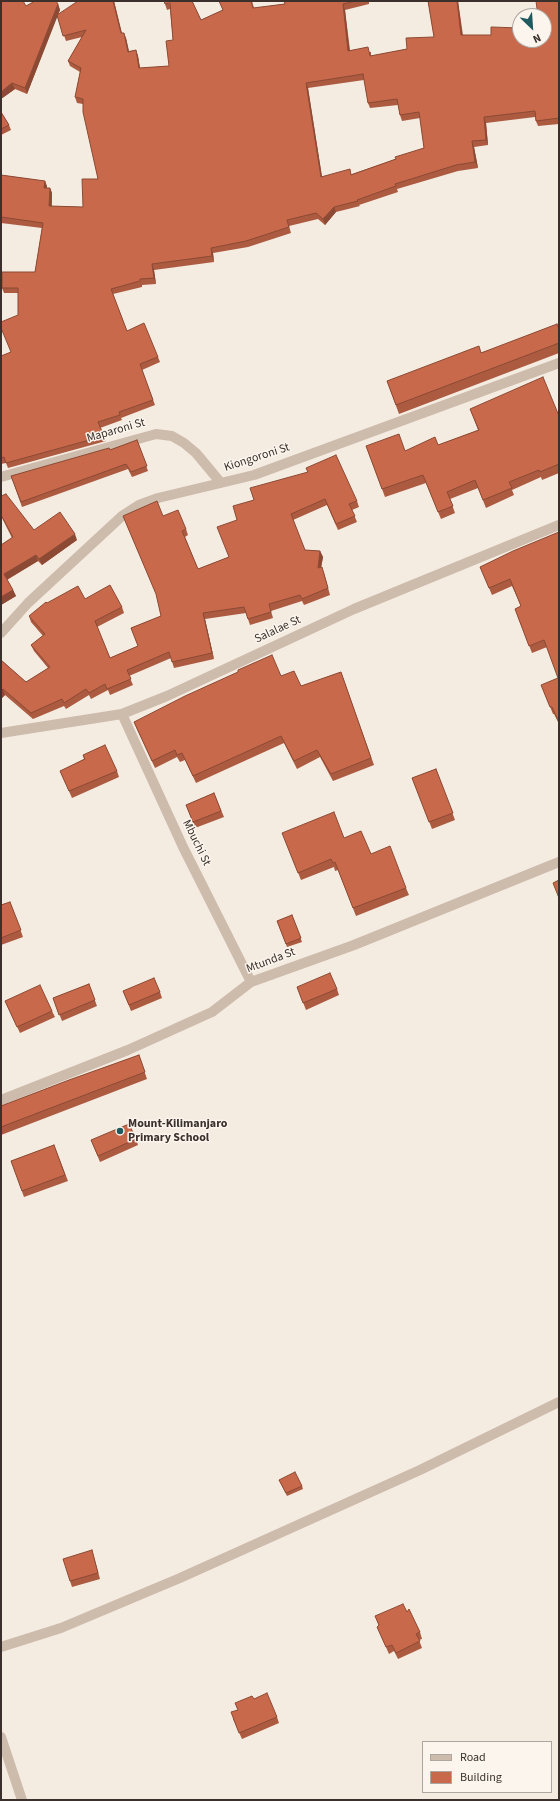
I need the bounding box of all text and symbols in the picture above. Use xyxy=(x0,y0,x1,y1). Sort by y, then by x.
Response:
north arrow xyxy=(512,8,552,48)
text: N xyxy=(530,30,543,47)
street label: Maparoni St xyxy=(85,416,147,446)
street label: Kiongoroni St xyxy=(222,441,292,475)
street label: Salalae St xyxy=(253,613,303,647)
street label: Mbuchi St xyxy=(179,818,213,868)
street label: Mtunda St xyxy=(245,945,297,977)
place label: Mount-Kilimanjaro Primary School xyxy=(128,1117,228,1145)
marker: Mount-Kilimanjaro Primary School xyxy=(115,1126,125,1136)
legend xyxy=(422,1741,552,1793)
text: Road xyxy=(460,1749,486,1766)
text: Building xyxy=(460,1769,502,1786)

